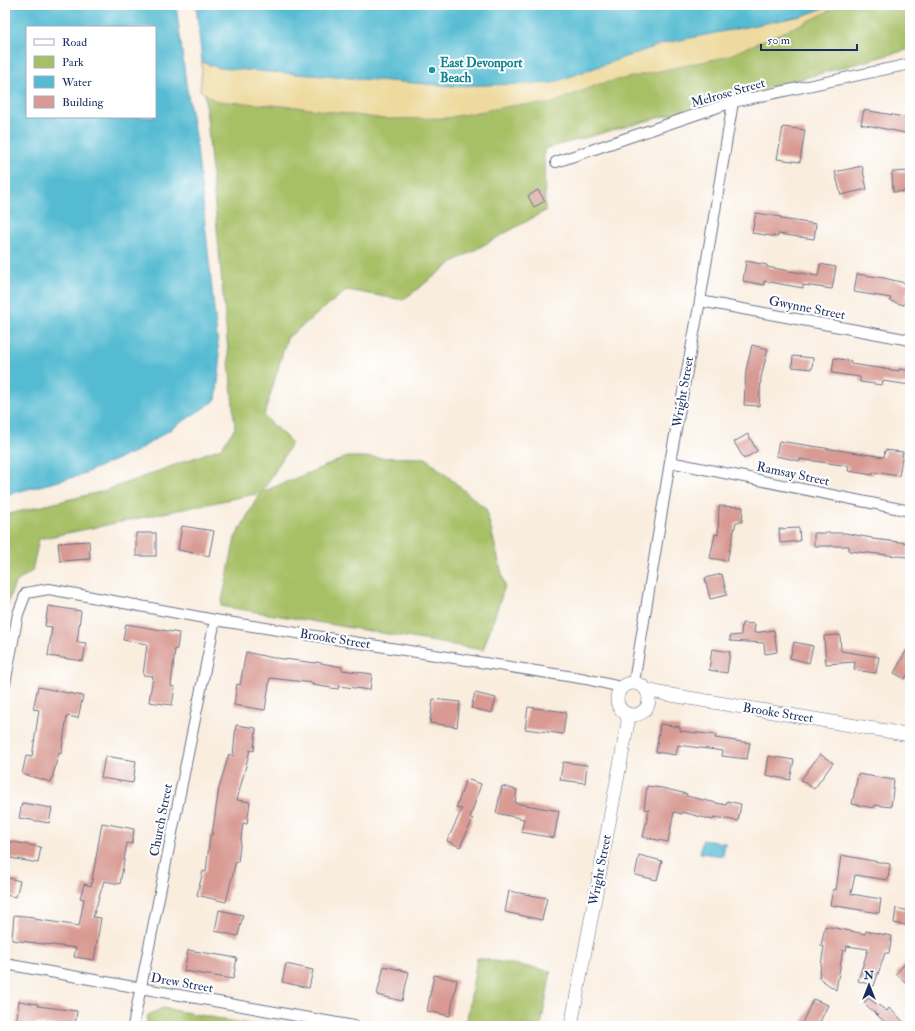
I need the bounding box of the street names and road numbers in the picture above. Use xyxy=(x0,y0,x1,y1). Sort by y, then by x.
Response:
street label: Melrose Street xyxy=(689,75,767,111)
street label: Gwynne Street xyxy=(767,293,847,324)
street label: Wright Street xyxy=(669,355,697,430)
street label: Ramsay Street xyxy=(755,458,831,491)
street label: Brooke Street xyxy=(299,626,371,652)
street label: Brooke Street xyxy=(742,700,814,726)
street label: Church Street xyxy=(146,782,176,858)
street label: Wright Street xyxy=(585,833,615,908)
street label: Drew Street xyxy=(150,970,214,996)

